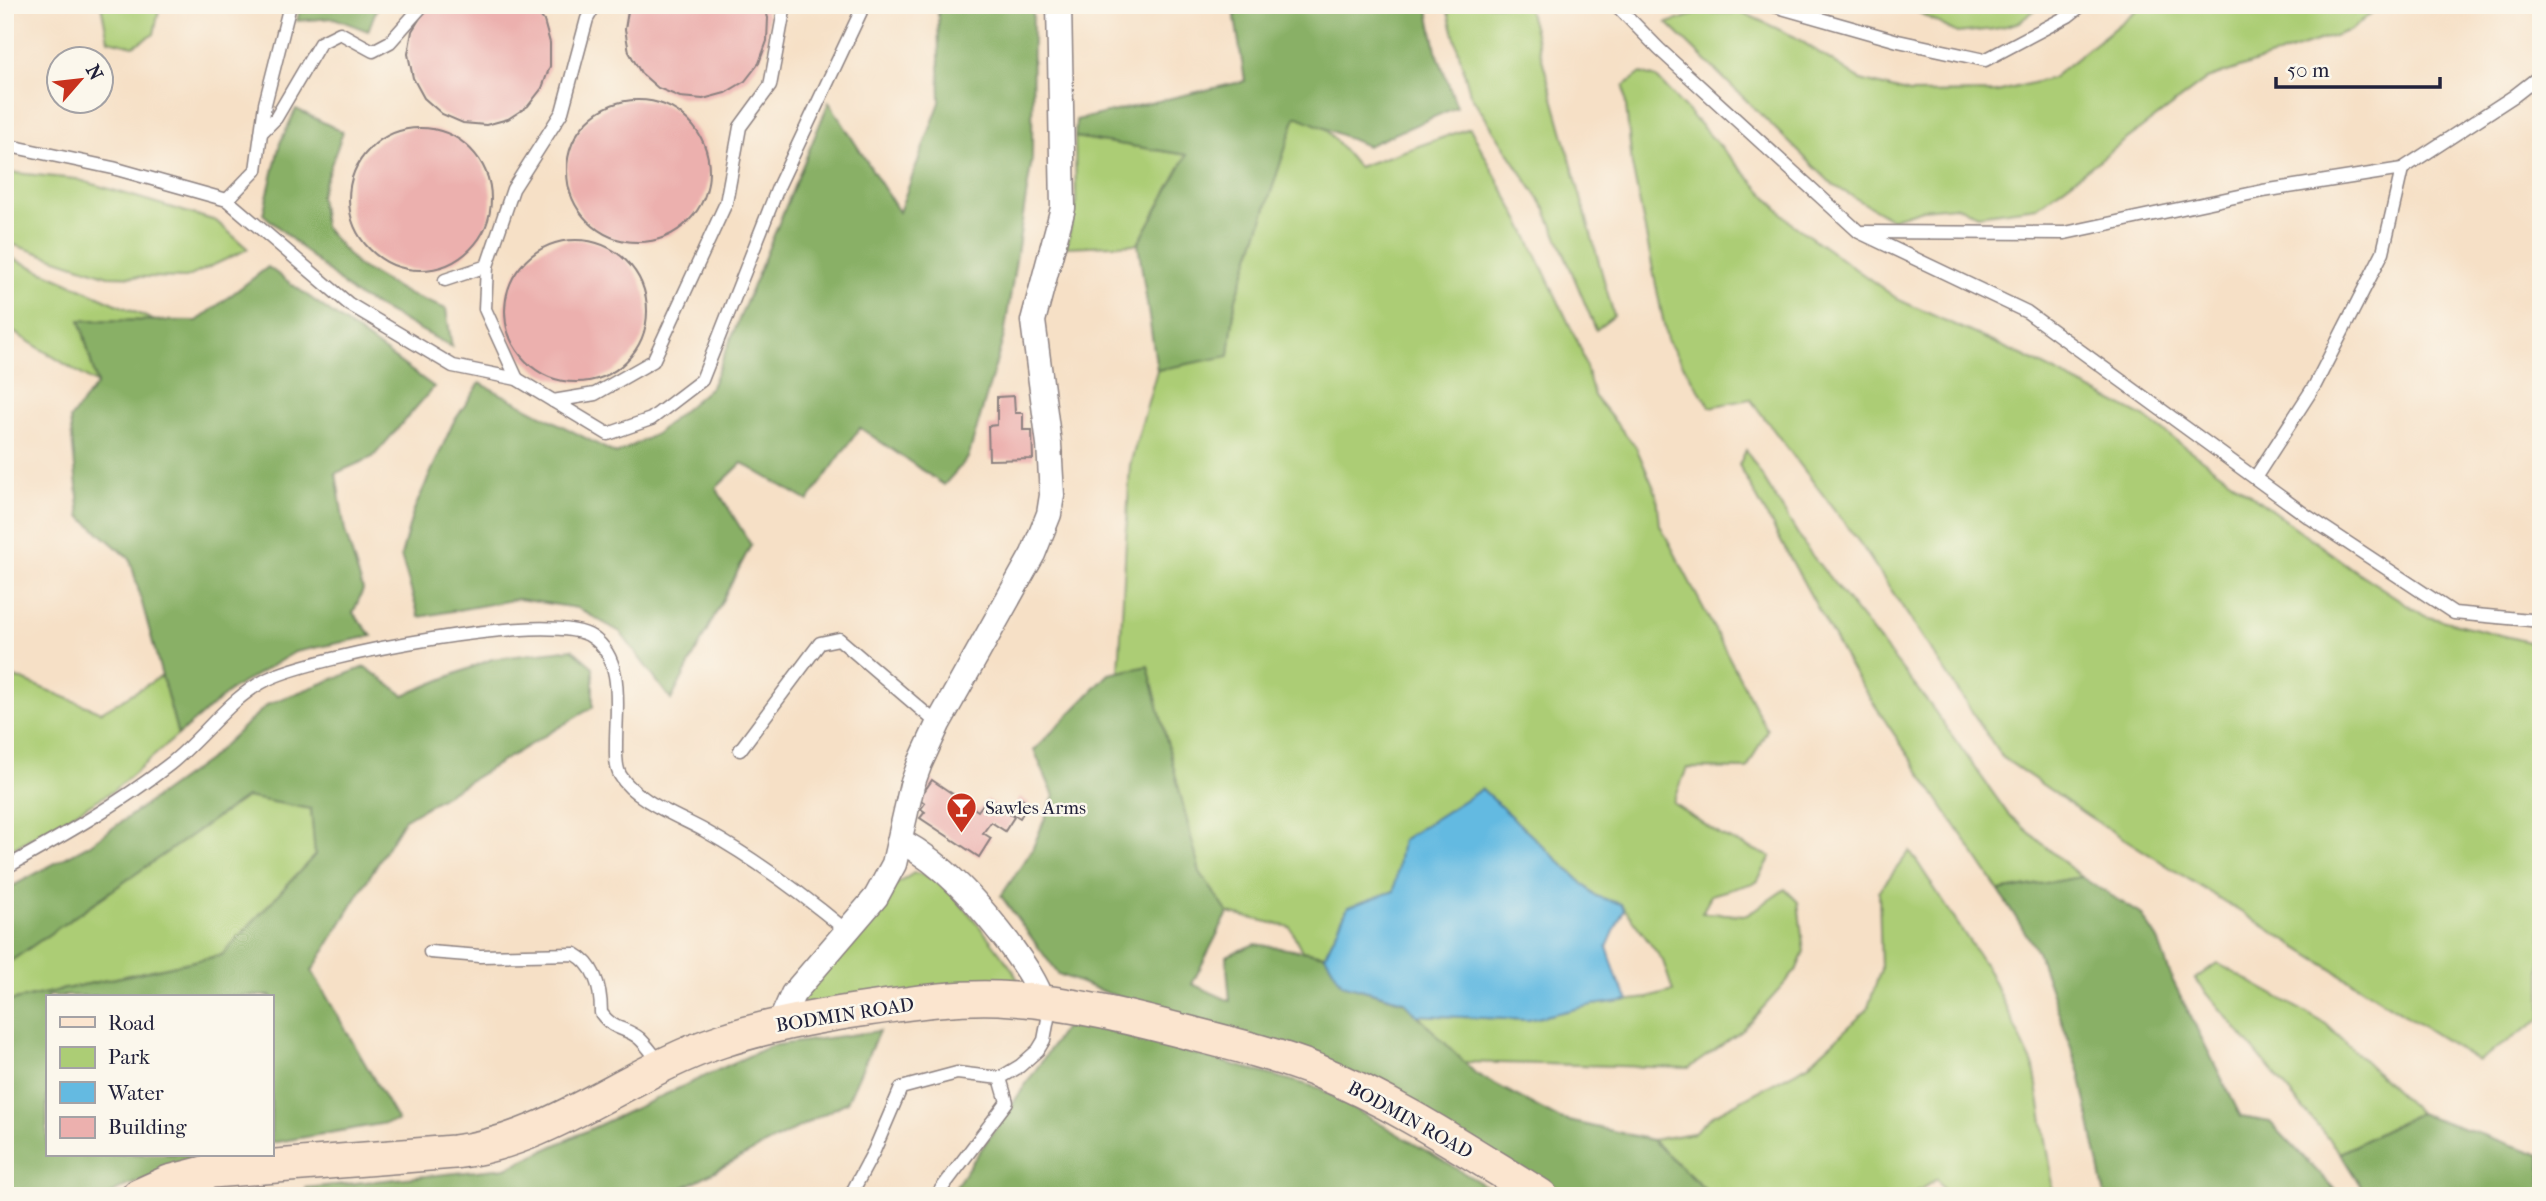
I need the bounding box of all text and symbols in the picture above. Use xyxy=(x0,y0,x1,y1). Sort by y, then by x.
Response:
north arrow xyxy=(46,46,116,116)
scale bar xyxy=(2276,46,2441,90)
text: 50 m xyxy=(2287,58,2330,82)
text: N xyxy=(81,61,107,85)
bar icon: Sawles Arms xyxy=(945,791,979,835)
place label: Sawles Arms xyxy=(985,797,1086,819)
street label: BODMIN ROAD xyxy=(774,993,916,1037)
legend xyxy=(46,995,273,1156)
text: Road xyxy=(108,1011,155,1035)
text: Park xyxy=(108,1045,150,1069)
street label: BODMIN ROAD xyxy=(1344,1077,1476,1163)
text: Water xyxy=(107,1081,164,1105)
text: Building xyxy=(108,1115,187,1139)

